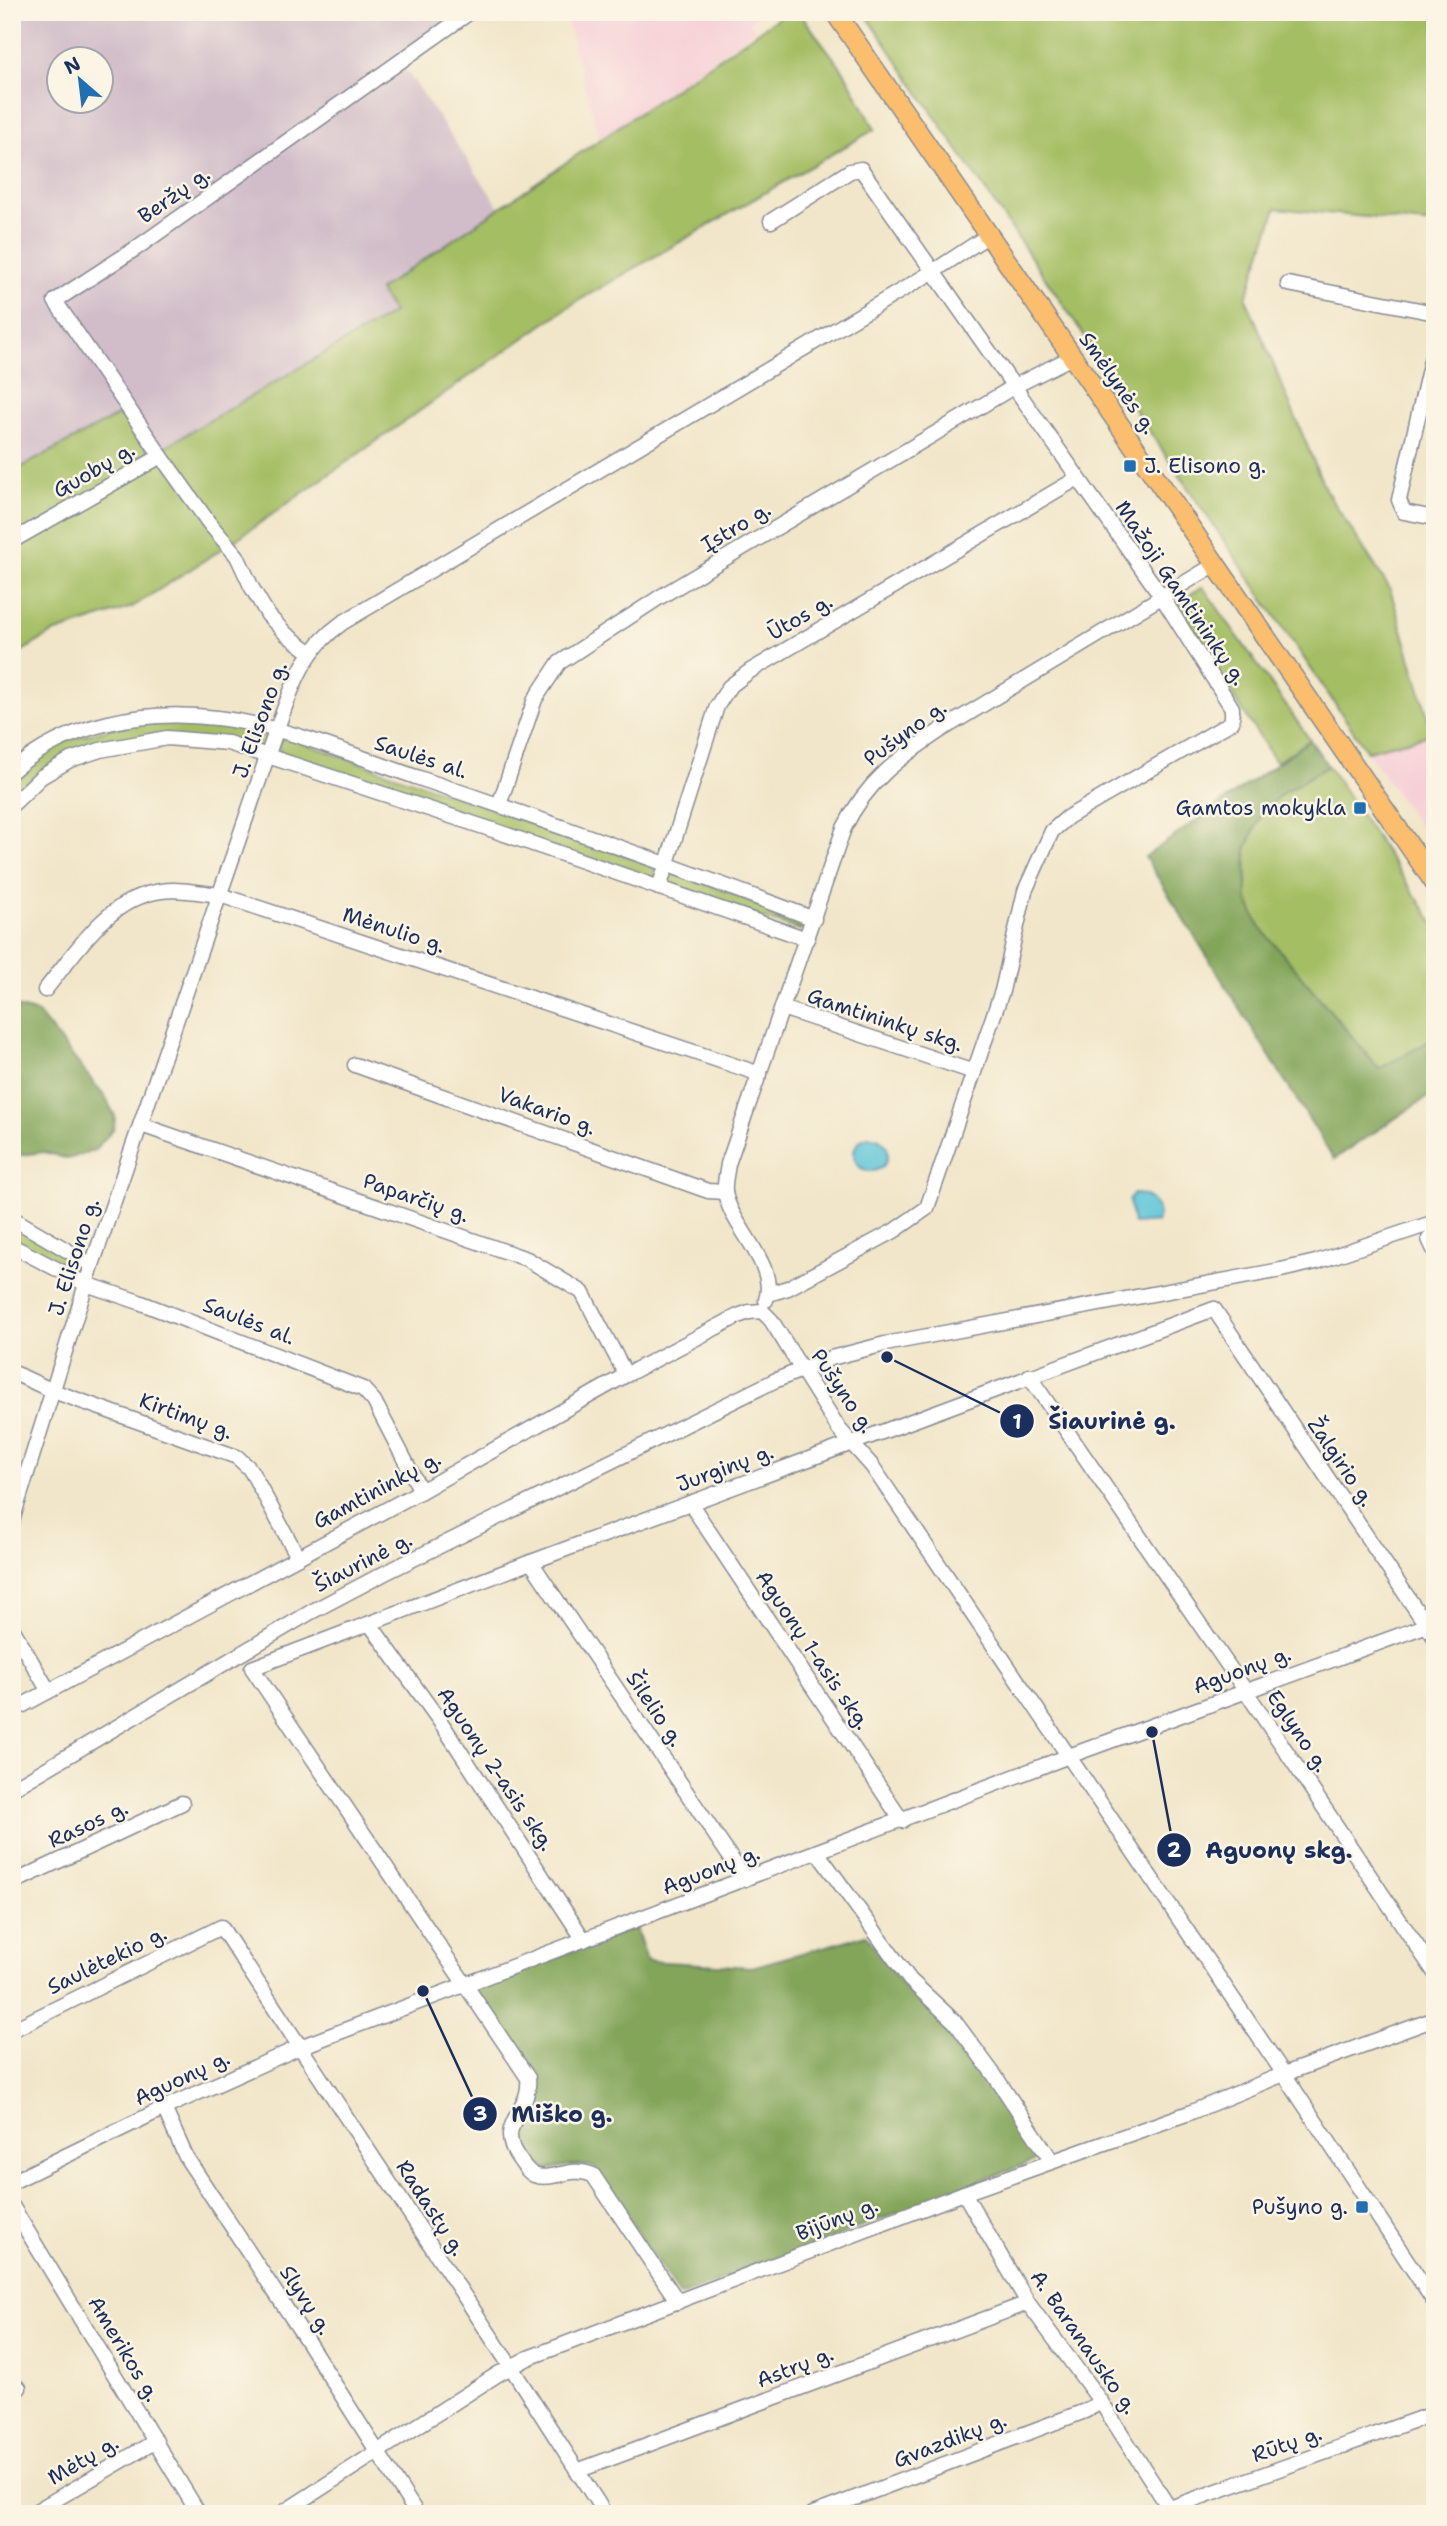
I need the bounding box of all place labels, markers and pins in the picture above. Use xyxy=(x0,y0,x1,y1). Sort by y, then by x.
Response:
place label: J. Elisono g. xyxy=(1144,452,1266,480)
marker: J. Elisono g. xyxy=(1122,458,1138,474)
place label: Gamtos mokykla xyxy=(1175,794,1346,822)
marker: Gamtos mokykla xyxy=(1352,800,1368,816)
callout: Šiaurinė g. xyxy=(999,1399,1190,1443)
callout: Aguonų skg. xyxy=(1157,1828,1367,1872)
callout: Miško g. xyxy=(462,2092,627,2136)
place label: Pušyno g. xyxy=(1252,2193,1348,2221)
marker: Pušyno g. xyxy=(1354,2199,1370,2215)

